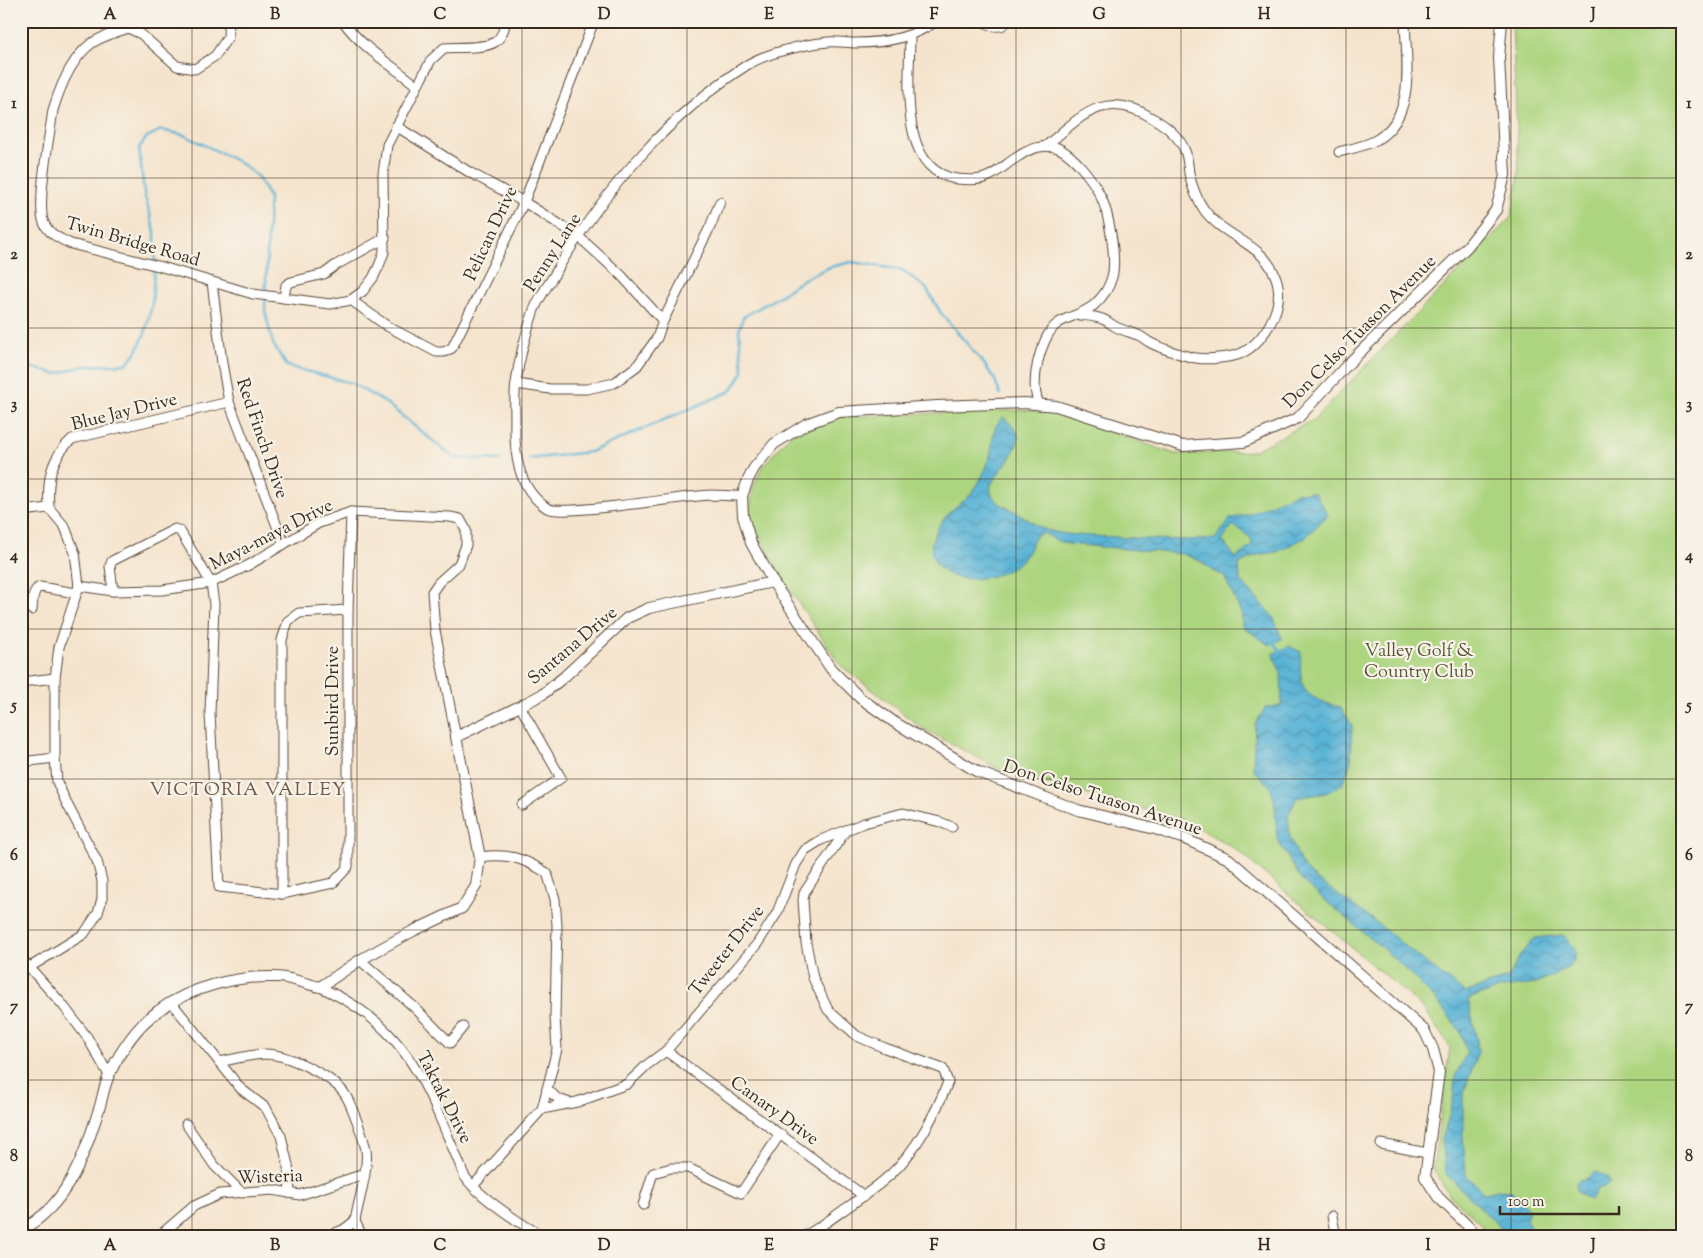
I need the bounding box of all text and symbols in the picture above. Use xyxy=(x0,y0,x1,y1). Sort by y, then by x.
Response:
text: A xyxy=(104,4,117,27)
text: B xyxy=(270,4,280,27)
text: C xyxy=(434,4,447,27)
text: D xyxy=(598,4,611,27)
text: E xyxy=(764,4,774,27)
text: F xyxy=(930,4,939,27)
text: G xyxy=(1092,4,1106,27)
text: H xyxy=(1258,4,1271,27)
text: I xyxy=(1425,4,1431,27)
text: J xyxy=(1589,4,1596,27)
text: 1 xyxy=(11,93,17,116)
text: 1 xyxy=(1686,93,1692,116)
street label: Pelican Drive xyxy=(458,182,525,286)
street label: Penny Lane xyxy=(518,209,589,298)
street label: Twin Bridge Road xyxy=(62,211,203,275)
text: 2 xyxy=(10,244,18,267)
text: 2 xyxy=(1685,244,1693,267)
street label: Don Celso Tuason Avenue xyxy=(1278,250,1443,415)
street label: Red Finch Drive xyxy=(228,375,294,502)
street label: Blue Jay Drive xyxy=(69,387,180,439)
text: 3 xyxy=(11,394,18,417)
text: 3 xyxy=(1686,394,1693,417)
street label: Maya-maya Drive xyxy=(206,494,338,578)
text: 4 xyxy=(9,545,18,568)
text: 4 xyxy=(1684,545,1693,568)
street label: Santana Drive xyxy=(523,601,624,692)
park label: Valley Golf & Country Club xyxy=(1364,639,1474,686)
street label: Sunbird Drive xyxy=(321,646,347,756)
text: 5 xyxy=(9,695,17,718)
text: 5 xyxy=(1684,695,1692,718)
street label: Don Celso Tuason Avenue xyxy=(999,754,1205,843)
district label: VICTORIA VALLEY xyxy=(150,777,346,804)
text: 6 xyxy=(10,845,18,868)
text: 6 xyxy=(1685,845,1693,868)
street label: Tweeter Drive xyxy=(684,900,771,1002)
text: 7 xyxy=(10,996,19,1019)
text: 7 xyxy=(1685,996,1694,1019)
street label: Taktak Drive xyxy=(409,1047,478,1149)
street label: Canary Drive xyxy=(724,1071,824,1153)
text: 8 xyxy=(10,1146,18,1169)
text: 8 xyxy=(1685,1146,1693,1169)
street label: Wisteria xyxy=(237,1164,303,1192)
scale bar xyxy=(1500,1183,1619,1215)
text: 100 m xyxy=(1508,1192,1545,1213)
text: A xyxy=(104,1235,117,1258)
text: B xyxy=(270,1235,280,1258)
text: C xyxy=(434,1235,447,1258)
text: D xyxy=(598,1235,611,1258)
text: E xyxy=(764,1235,774,1258)
text: F xyxy=(930,1235,939,1258)
text: G xyxy=(1092,1235,1106,1258)
text: H xyxy=(1258,1235,1271,1258)
text: I xyxy=(1425,1235,1431,1258)
text: J xyxy=(1589,1235,1596,1258)

